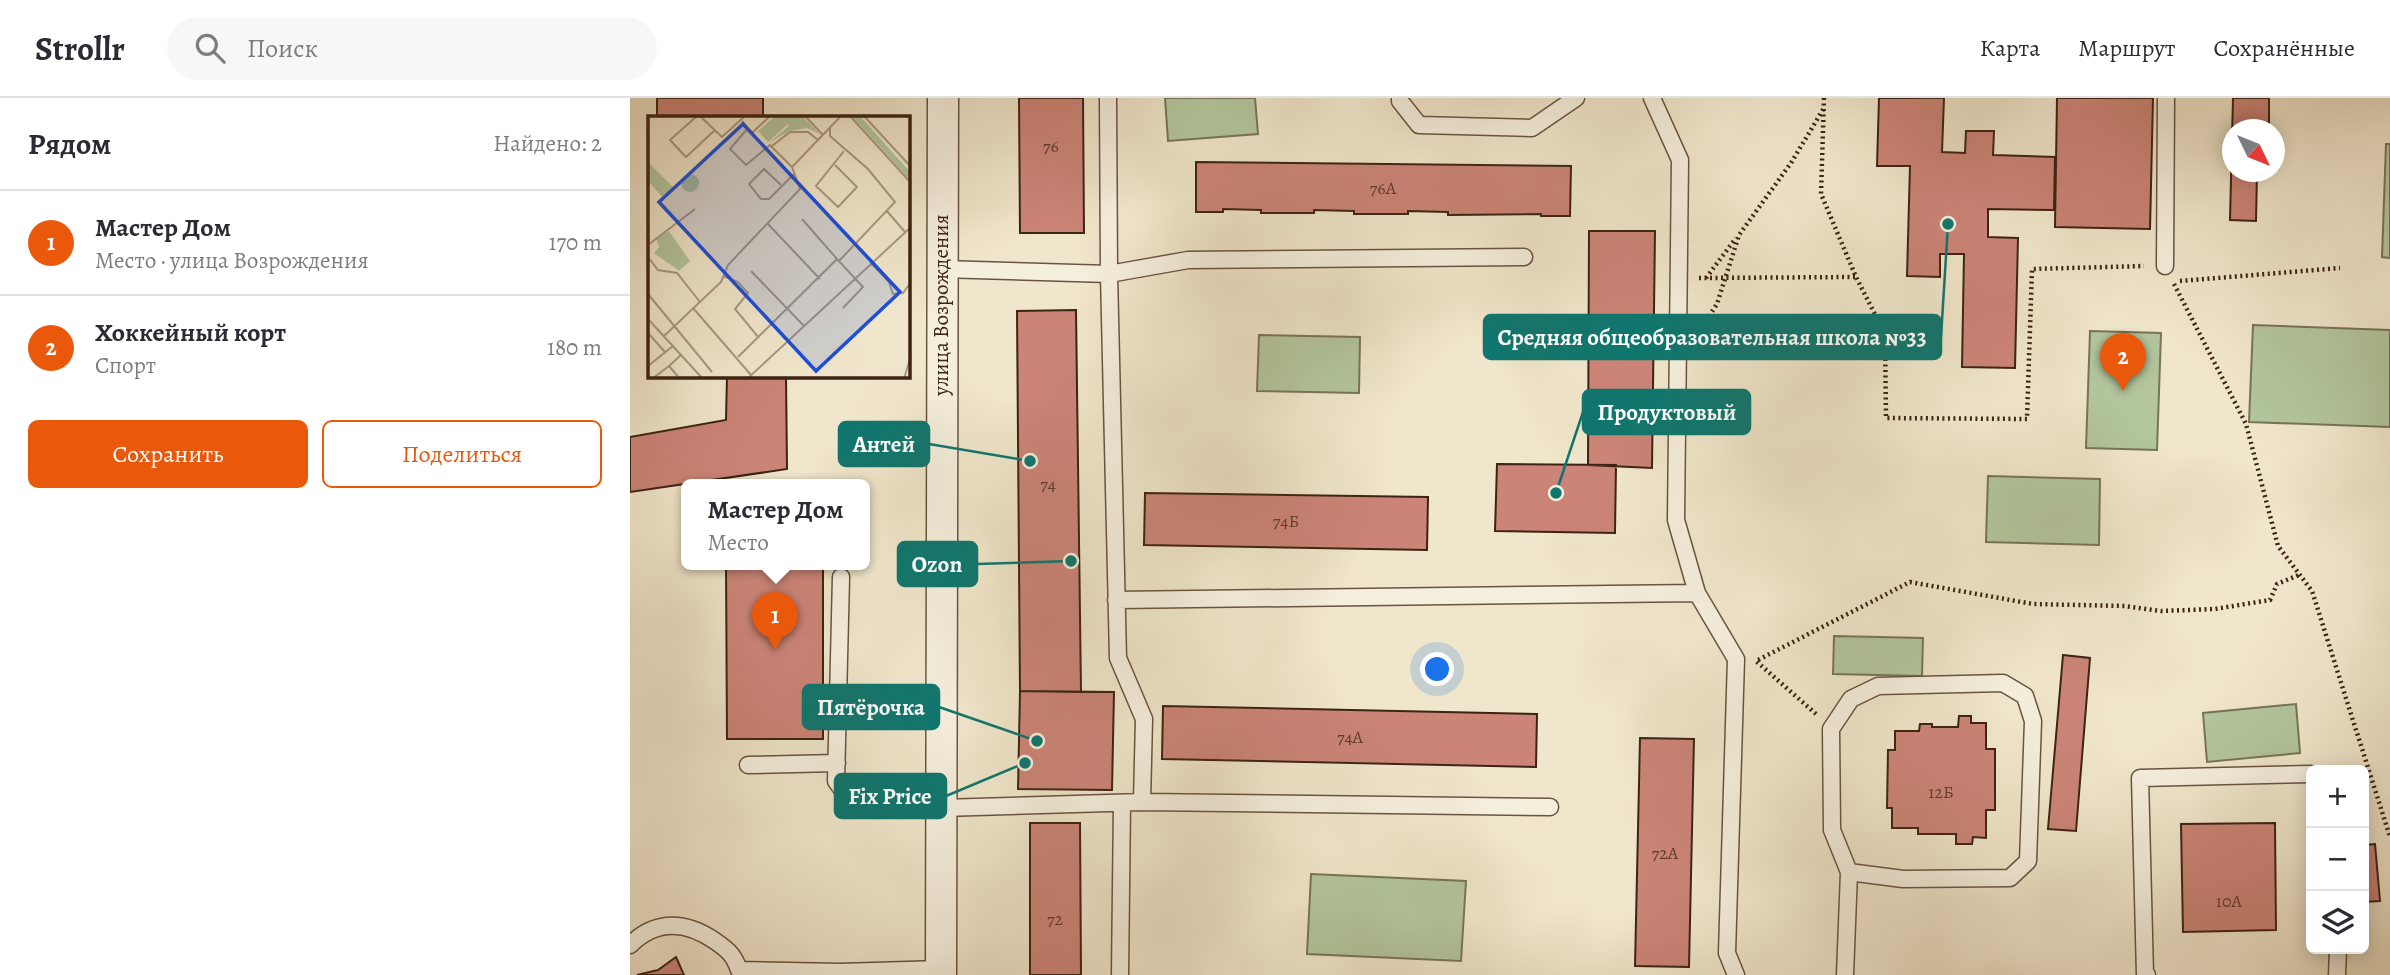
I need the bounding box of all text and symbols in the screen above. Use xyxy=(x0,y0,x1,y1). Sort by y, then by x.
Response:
search box xyxy=(167,17,657,80)
text: Strollr xyxy=(35,26,125,71)
icon: search xyxy=(191,29,229,67)
text: Поиск xyxy=(247,31,318,66)
text: Карта xyxy=(1980,32,2040,64)
text: Маршрут xyxy=(2078,32,2176,64)
text: Сохранённые xyxy=(2214,32,2355,64)
inset map xyxy=(648,116,910,378)
north arrow xyxy=(2222,119,2285,182)
text: Рядом xyxy=(28,124,111,164)
text: Найдено: 2 xyxy=(493,128,602,159)
house number: 76 xyxy=(1043,134,1059,158)
house number: 76А xyxy=(1370,176,1397,200)
text: Мастер Дом xyxy=(95,210,231,245)
street label: улица Возрождения xyxy=(927,214,955,397)
text: 1 xyxy=(47,227,55,258)
text: 170 m xyxy=(549,227,602,258)
text: Место · улица Возрождения xyxy=(95,245,369,276)
text: Хоккейный корт xyxy=(95,315,286,350)
callout: Средняя общеобразовательная школа №33 xyxy=(1484,315,1941,359)
text: Средняя общеобразовательная школа №33 xyxy=(1497,322,1927,353)
text: 2 xyxy=(45,332,57,363)
text: 180 m xyxy=(547,332,602,363)
pin: 2 xyxy=(2100,333,2146,391)
text: Спорт xyxy=(95,350,156,381)
callout: Продуктовый xyxy=(1583,390,1750,434)
text: Продуктовый xyxy=(1597,397,1737,428)
button: Сохранить xyxy=(28,420,308,488)
button: Поделиться xyxy=(322,420,602,488)
callout: Антей xyxy=(839,422,929,466)
text: Антей xyxy=(852,429,915,460)
house number: 74 xyxy=(1040,472,1056,496)
popup xyxy=(681,479,870,570)
text: Мастер Дом xyxy=(708,492,843,527)
house number: 74Б xyxy=(1273,509,1299,533)
text: Место xyxy=(708,527,769,558)
callout: Ozon xyxy=(898,542,977,586)
text: Ozon xyxy=(912,549,962,580)
pin: 1 xyxy=(752,592,798,650)
your location xyxy=(1420,652,1454,686)
callout: Пятёрочка xyxy=(803,685,939,729)
text: Пятёрочка xyxy=(817,692,925,723)
house number: 74А xyxy=(1337,725,1364,749)
map controls xyxy=(2306,765,2369,954)
button: + xyxy=(2306,765,2369,828)
callout: Fix Price xyxy=(835,774,946,818)
house number: 12Б xyxy=(1928,780,1954,804)
text: Fix Price xyxy=(848,781,932,812)
button: − xyxy=(2306,828,2369,891)
house number: 72А xyxy=(1652,841,1679,865)
house number: 10А xyxy=(2216,889,2243,913)
button: layers xyxy=(2306,891,2369,954)
house number: 72 xyxy=(1047,907,1063,931)

